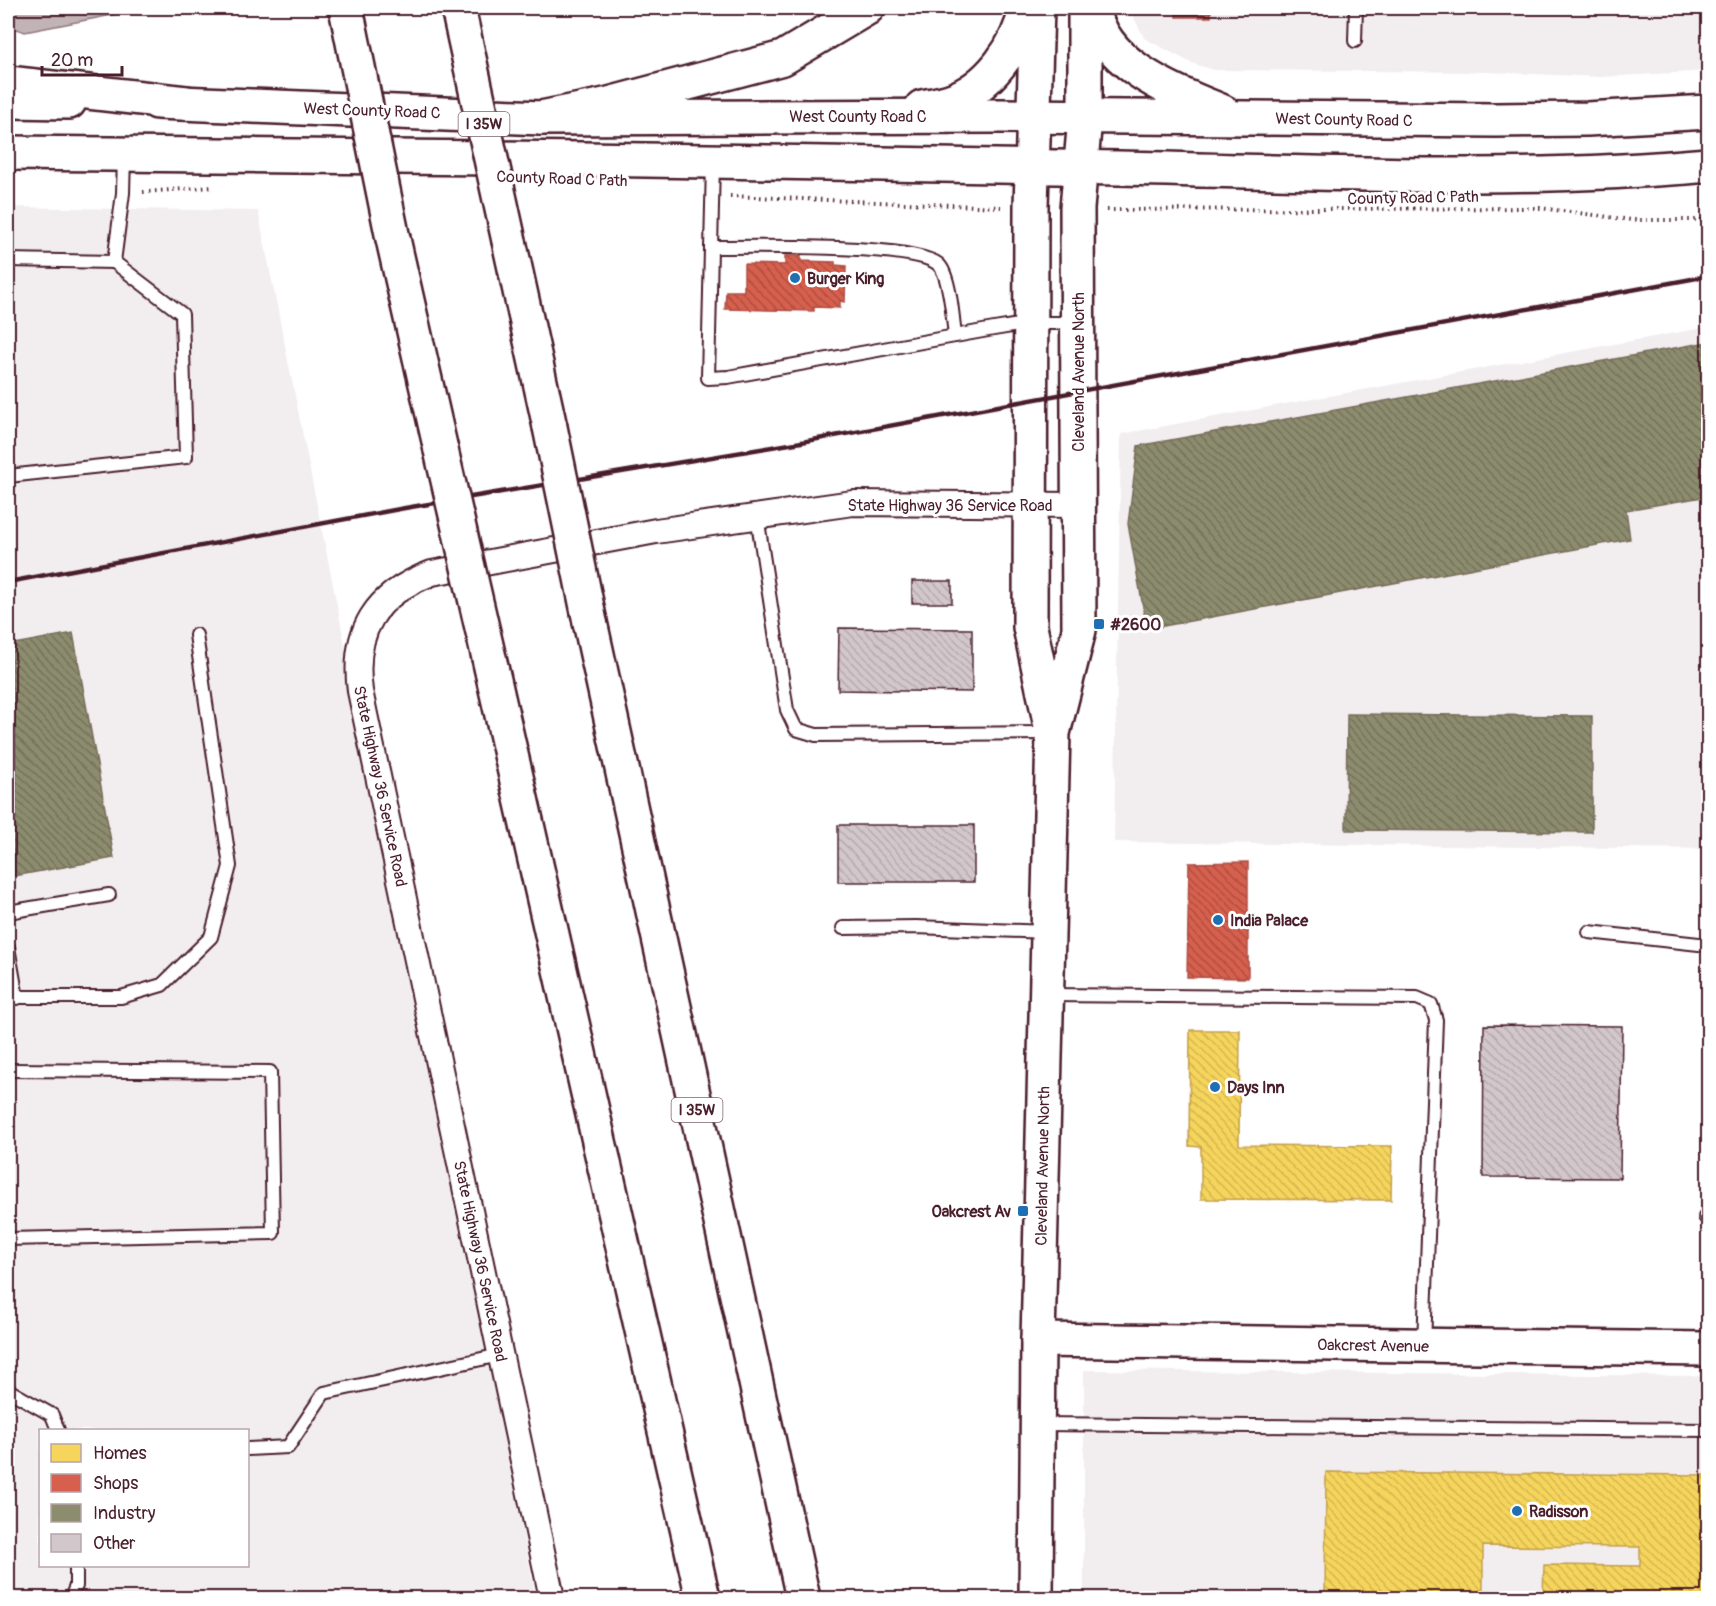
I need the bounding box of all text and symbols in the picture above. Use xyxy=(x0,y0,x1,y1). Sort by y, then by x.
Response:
scale bar xyxy=(42,39,122,77)
text: 20 m xyxy=(51,49,93,72)
street label: West County Road C xyxy=(303,99,441,123)
street label: West County Road C xyxy=(789,107,927,127)
street label: West County Road C xyxy=(1275,109,1413,131)
road number: I 35W xyxy=(458,112,510,136)
street label: County Road C Path xyxy=(496,167,628,191)
street label: County Road C Path xyxy=(1347,187,1479,209)
place label: Burger King xyxy=(807,269,884,289)
marker: Burger King xyxy=(788,271,802,285)
street label: Cleveland Avenue North xyxy=(1069,292,1089,452)
street label: State Highway 36 Service Road xyxy=(847,496,1053,516)
place label: #2600 xyxy=(1110,615,1161,635)
marker: #2600 xyxy=(1092,617,1106,631)
street label: State Highway 36 Service Road xyxy=(349,684,411,889)
place label: India Palace xyxy=(1230,911,1309,931)
marker: India Palace xyxy=(1211,913,1225,927)
place label: Days Inn xyxy=(1227,1078,1285,1098)
marker: Days Inn xyxy=(1208,1080,1222,1094)
street label: Cleveland Avenue North xyxy=(1032,1086,1054,1246)
road number: I 35W xyxy=(672,1098,722,1122)
street label: State Highway 36 Service Road xyxy=(449,1159,511,1364)
place label: Oakcrest Av xyxy=(932,1202,1011,1222)
marker: Oakcrest Av xyxy=(1016,1204,1030,1218)
street label: Oakcrest Avenue xyxy=(1317,1335,1429,1357)
legend xyxy=(39,1429,249,1567)
text: Homes xyxy=(93,1442,146,1465)
text: Shops xyxy=(93,1472,138,1495)
text: Industry xyxy=(93,1502,156,1525)
place label: Radisson xyxy=(1529,1502,1588,1522)
marker: Radisson xyxy=(1510,1504,1524,1518)
text: Other xyxy=(93,1532,136,1555)

